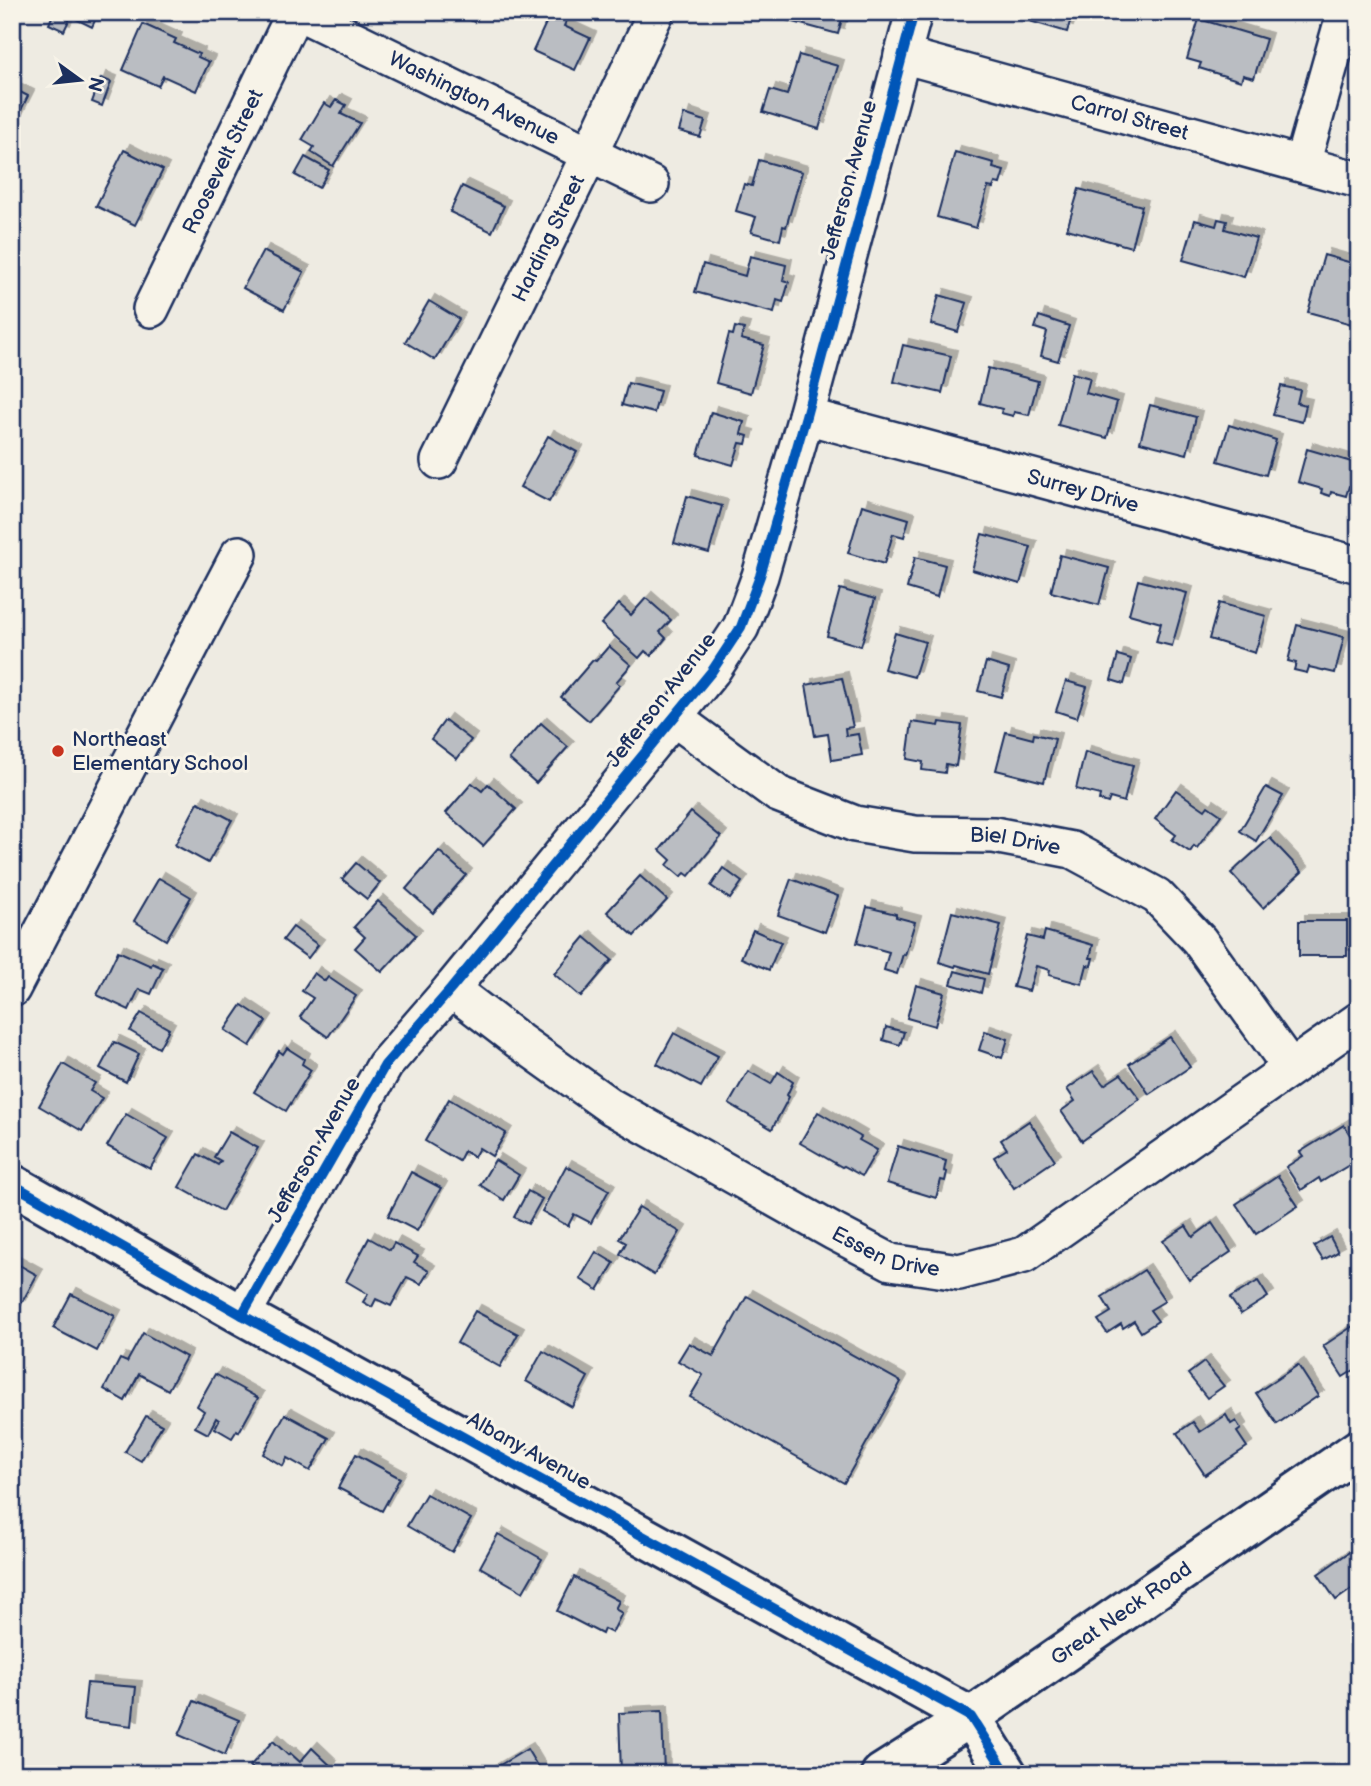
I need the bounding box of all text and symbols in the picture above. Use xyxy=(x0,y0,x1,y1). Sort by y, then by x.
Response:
north arrow xyxy=(46,46,116,116)
street label: Washington Avenue xyxy=(385,46,564,150)
text: N xyxy=(82,74,108,94)
street label: Roosevelt Street xyxy=(177,84,268,238)
street label: Carrol Street xyxy=(1068,89,1192,145)
street label: Jefferson Avenue xyxy=(816,98,882,262)
street label: Harding Street xyxy=(507,170,590,306)
street label: Surrey Drive xyxy=(1025,464,1142,518)
street label: Jefferson Avenue xyxy=(601,628,721,772)
place label: Northeast Elementary School xyxy=(72,727,248,776)
marker: Northeast Elementary School xyxy=(50,743,66,759)
street label: Biel Drive xyxy=(970,822,1063,860)
street label: Jefferson Avenue xyxy=(262,1073,366,1227)
street label: Essen Drive xyxy=(828,1221,941,1282)
street label: Albany Avenue xyxy=(463,1407,595,1495)
street label: Great Neck Road xyxy=(1046,1556,1196,1671)

